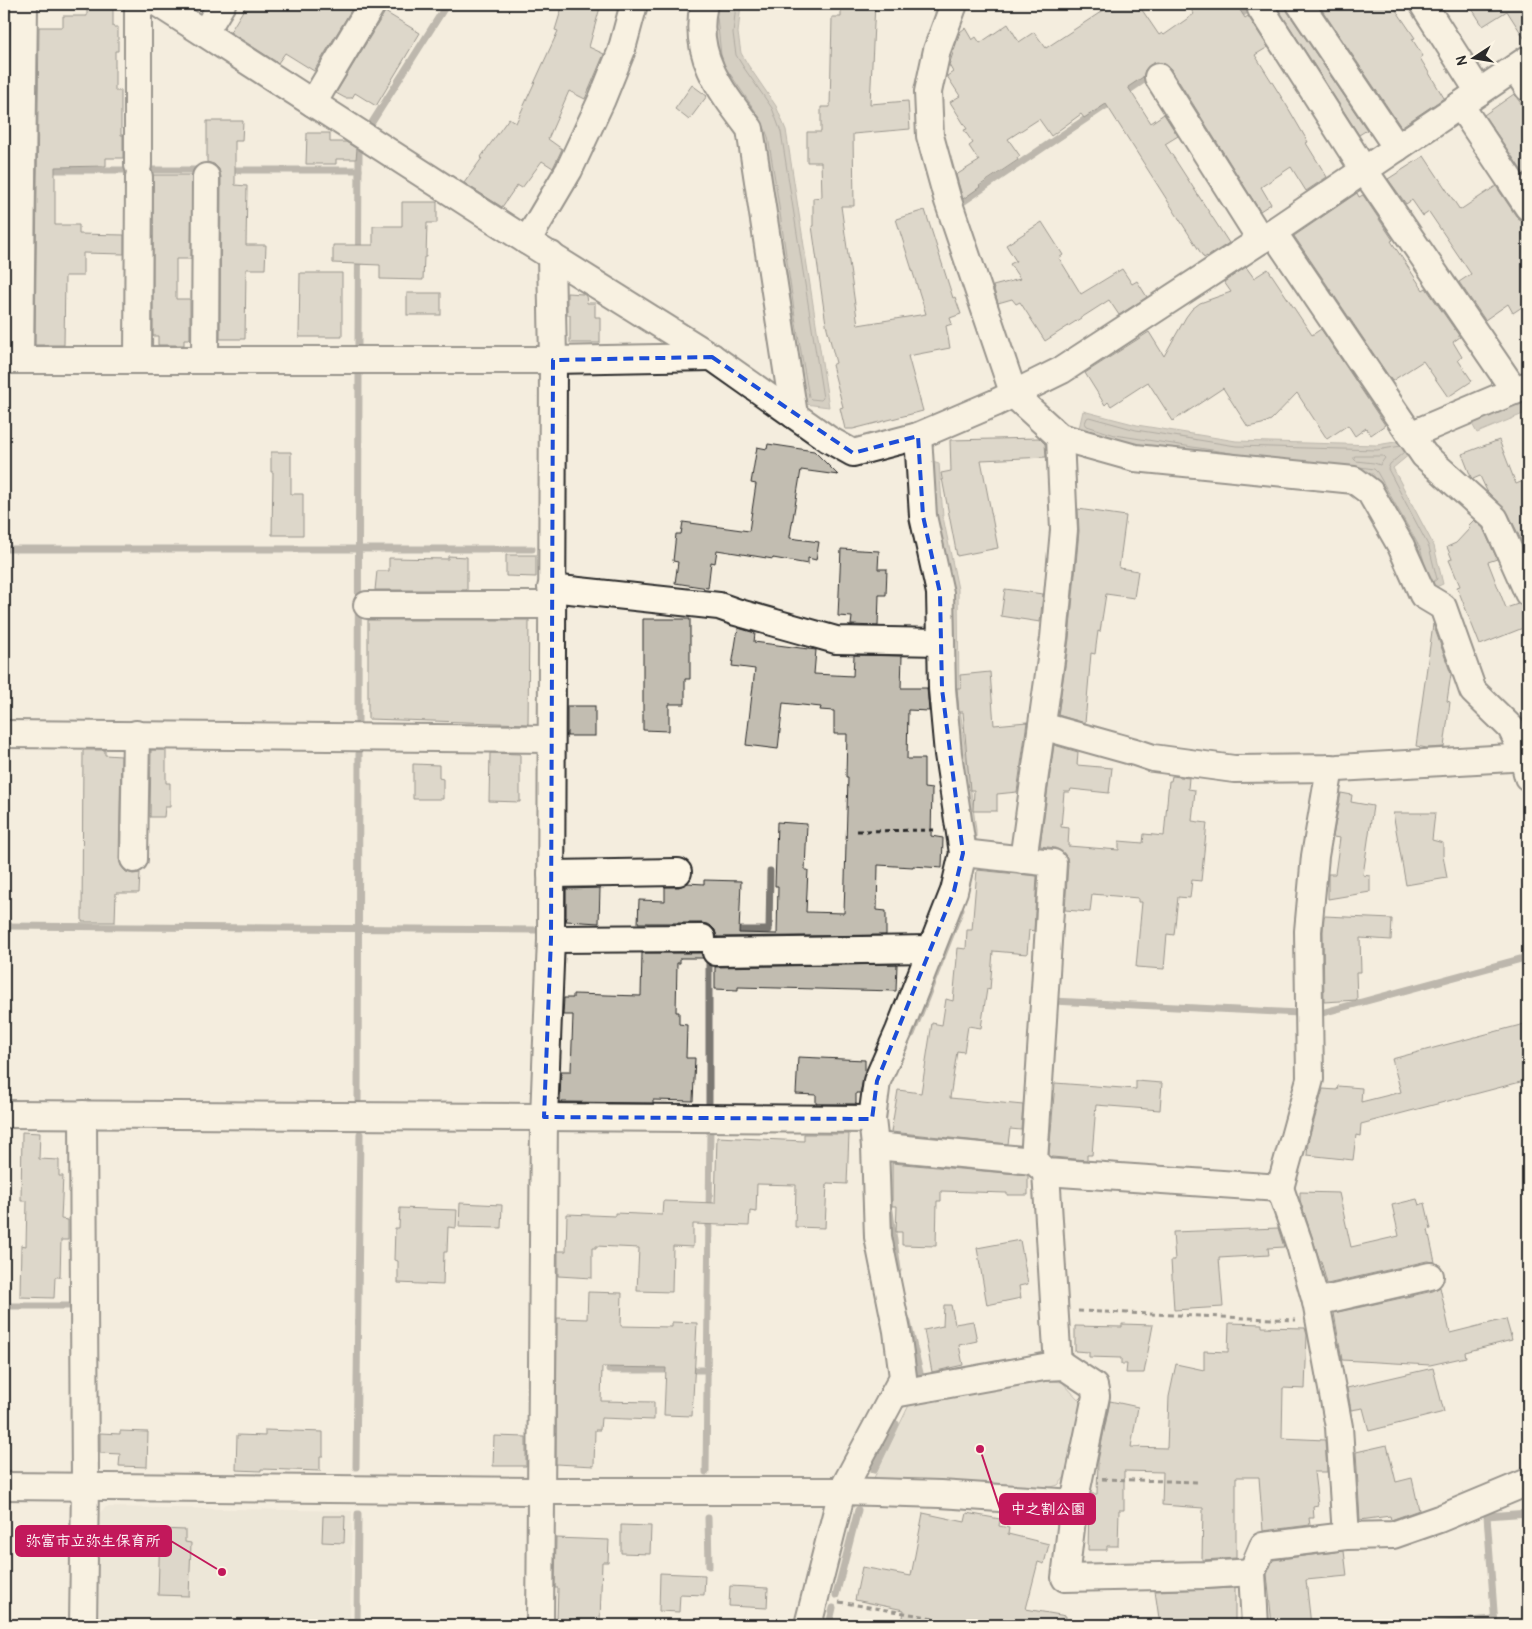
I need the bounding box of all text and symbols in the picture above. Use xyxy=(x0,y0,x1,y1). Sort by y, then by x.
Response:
north arrow xyxy=(1450,32,1500,82)
text: N xyxy=(1452,54,1471,67)
callout: 中之割公園 xyxy=(1000,1494,1095,1524)
text: 中之割公園 xyxy=(1010,1500,1086,1519)
callout: 弥富市立弥生保育所 xyxy=(16,1526,171,1556)
text: 弥富市立弥生保育所 xyxy=(25,1532,161,1551)

